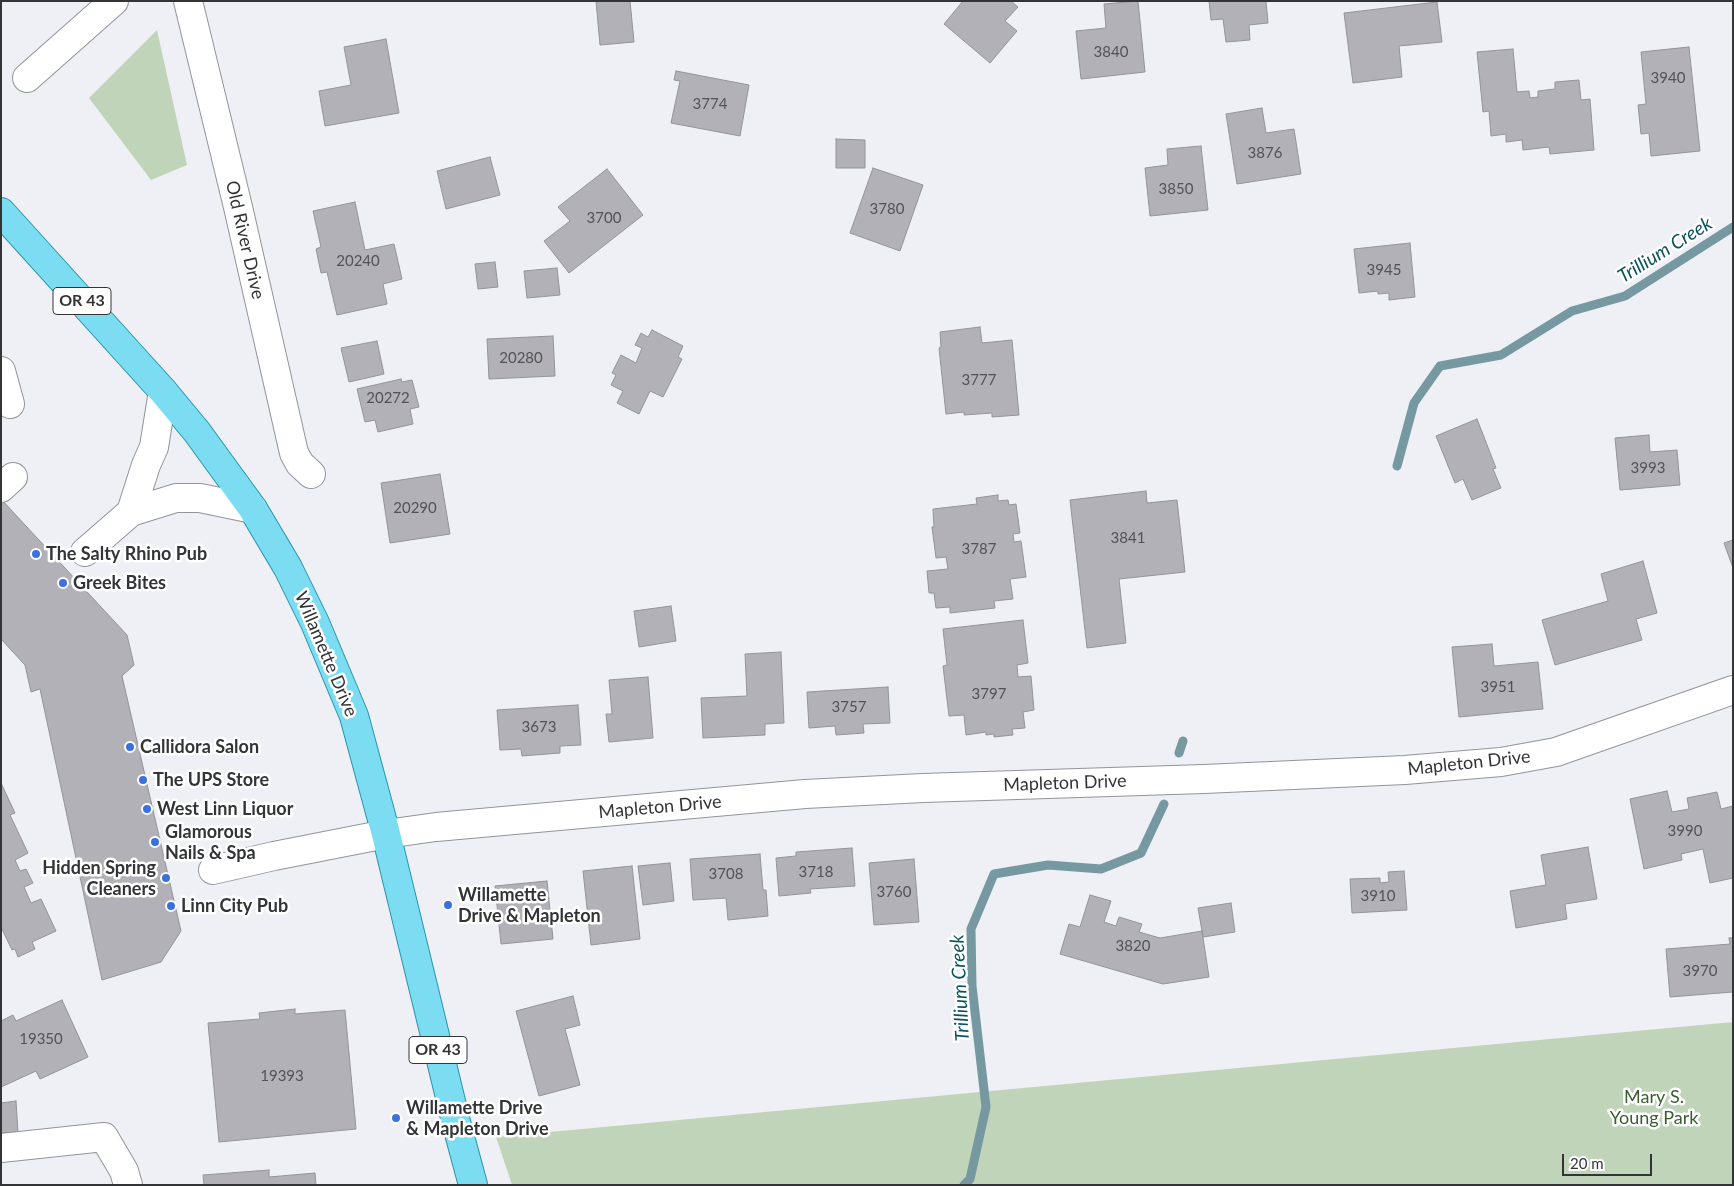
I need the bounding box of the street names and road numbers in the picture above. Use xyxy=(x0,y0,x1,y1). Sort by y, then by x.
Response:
street label: Old River Drive xyxy=(221,178,269,302)
road number: OR 43 xyxy=(53,288,111,314)
street label: Willamette Drive xyxy=(290,588,362,720)
street label: Mapleton Drive xyxy=(1407,746,1531,780)
street label: Mapleton Drive xyxy=(1003,770,1127,796)
street label: Mapleton Drive xyxy=(598,791,722,823)
road number: OR 43 xyxy=(409,1036,467,1064)

